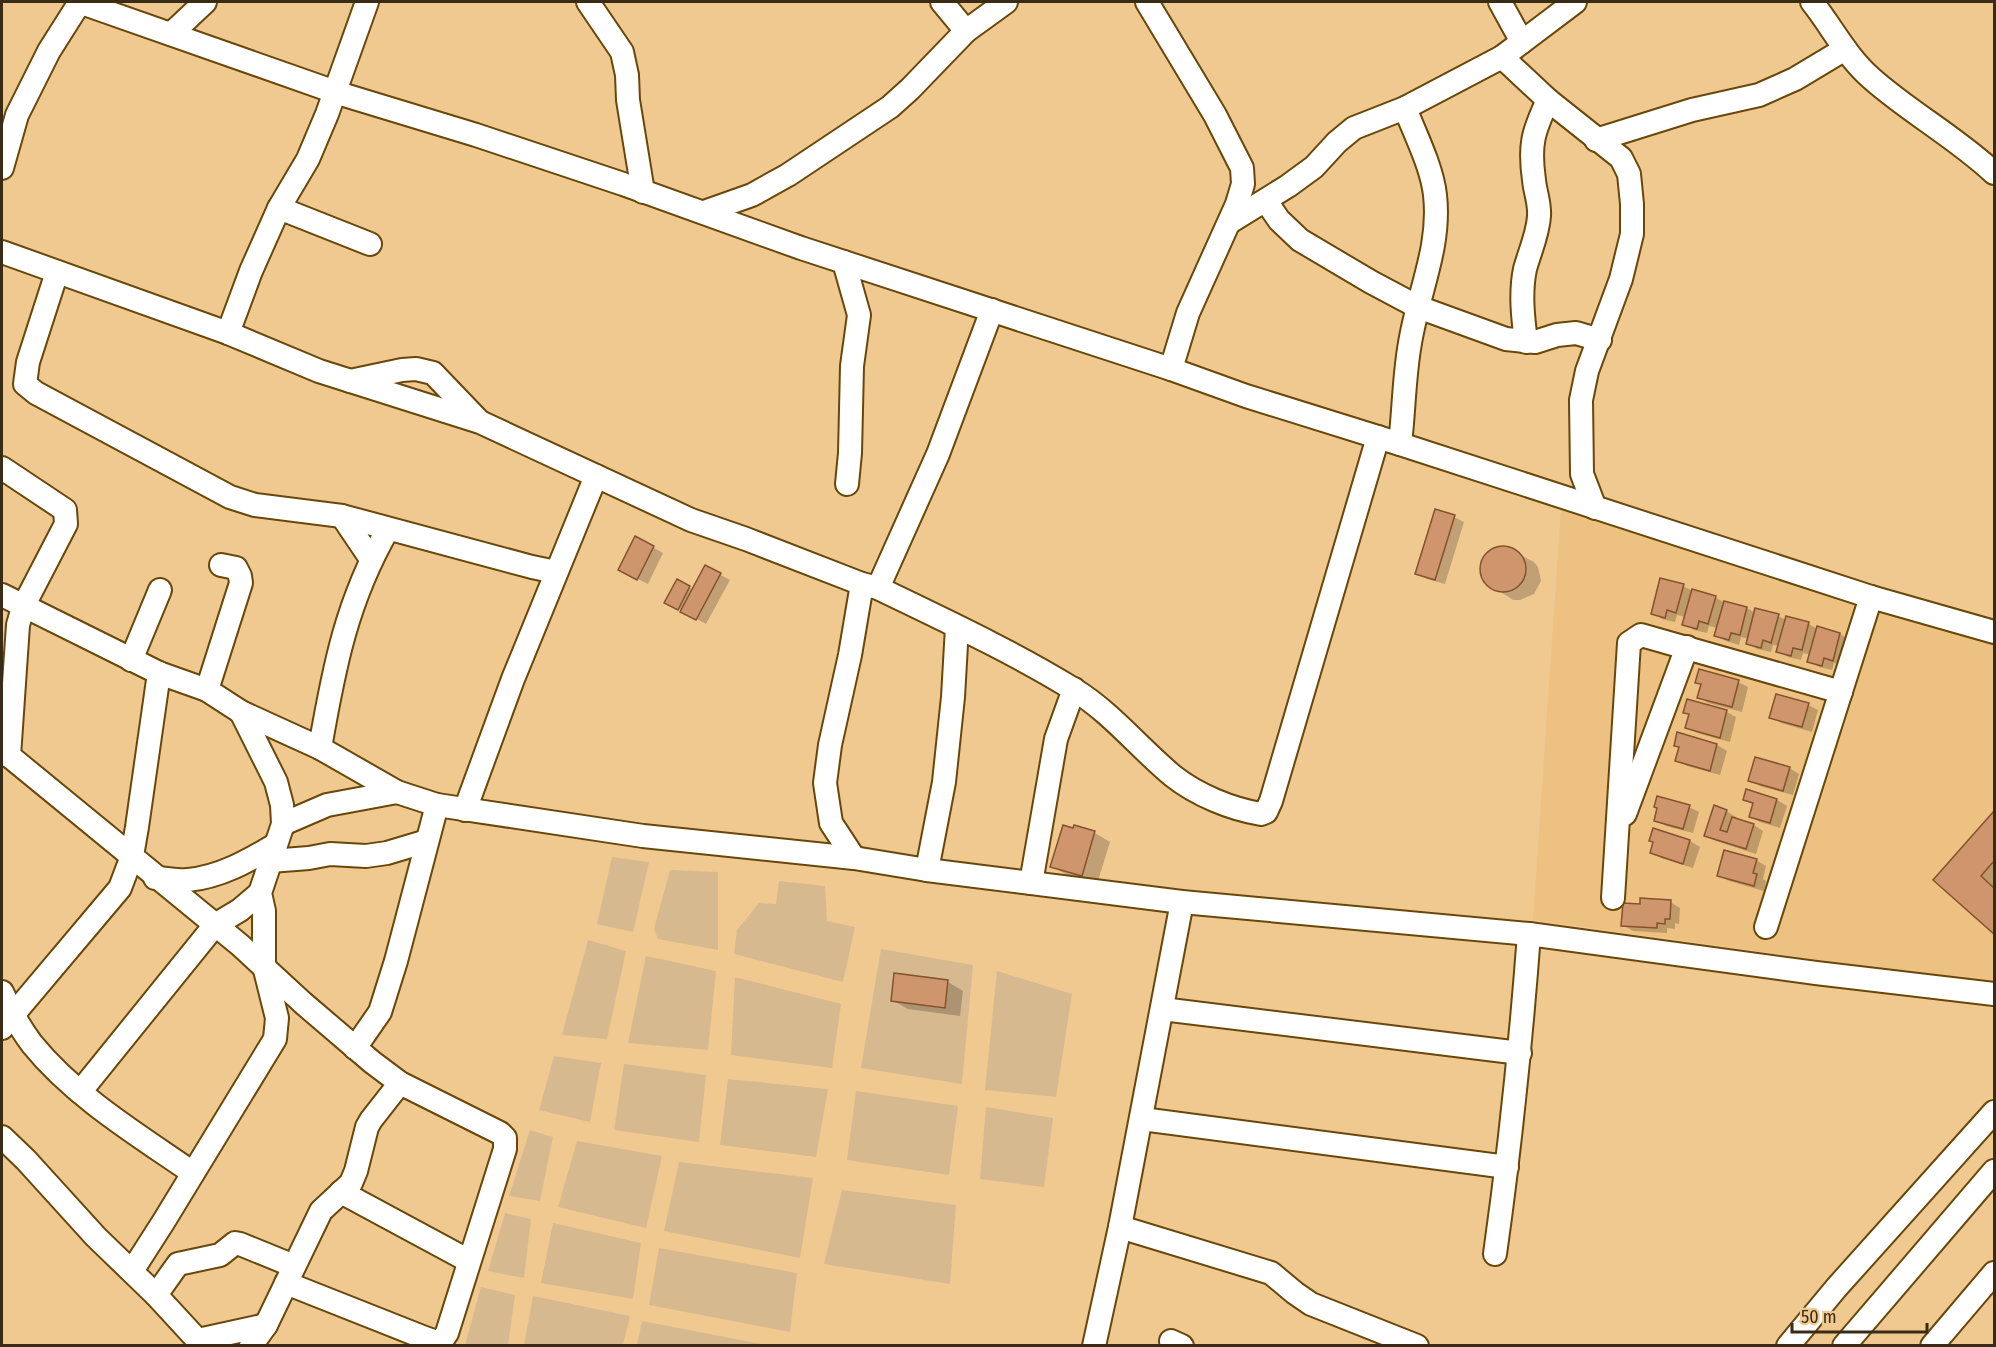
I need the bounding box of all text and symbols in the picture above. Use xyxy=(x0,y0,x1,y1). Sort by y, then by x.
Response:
scale bar xyxy=(1792,1296,1927,1334)
text: 50 m xyxy=(1801,1306,1837,1328)

